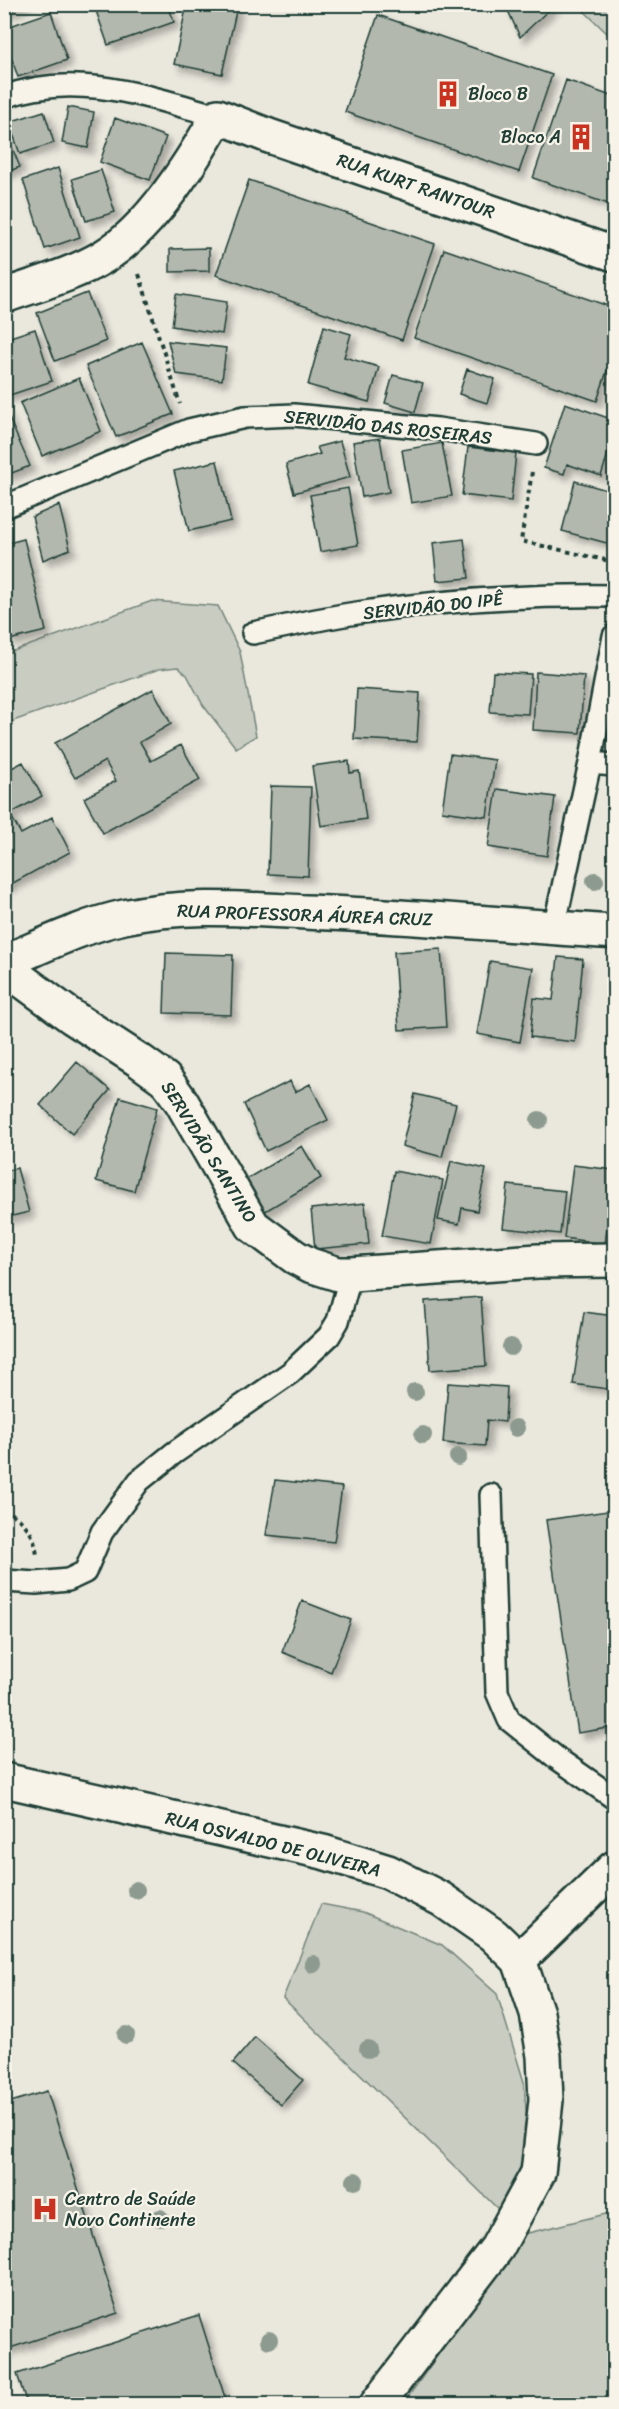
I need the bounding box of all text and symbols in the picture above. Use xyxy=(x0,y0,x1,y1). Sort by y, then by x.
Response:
place label: Bloco B xyxy=(468,78,528,110)
building icon: Bloco B xyxy=(433,79,463,109)
place label: Bloco A xyxy=(501,121,561,153)
building icon: Bloco A xyxy=(566,122,596,152)
street label: RUA KURT RANTOUR xyxy=(333,144,500,228)
street label: SERVIDÃO DAS ROSEIRAS xyxy=(282,400,494,454)
street label: SERVIDÃO DO IPÊ xyxy=(362,583,505,629)
street label: RUA PROFESSORA ÁUREA CRUZ xyxy=(177,895,434,935)
street label: SERVIDÃO SANTINO xyxy=(152,1074,266,1230)
street label: RUA OSVALDO DE OLIVEIRA xyxy=(162,1802,384,1886)
place label: Centro de Saúde Novo Continente xyxy=(65,2183,196,2236)
hospital icon: Centro de Saúde Novo Continente xyxy=(30,2194,60,2224)

